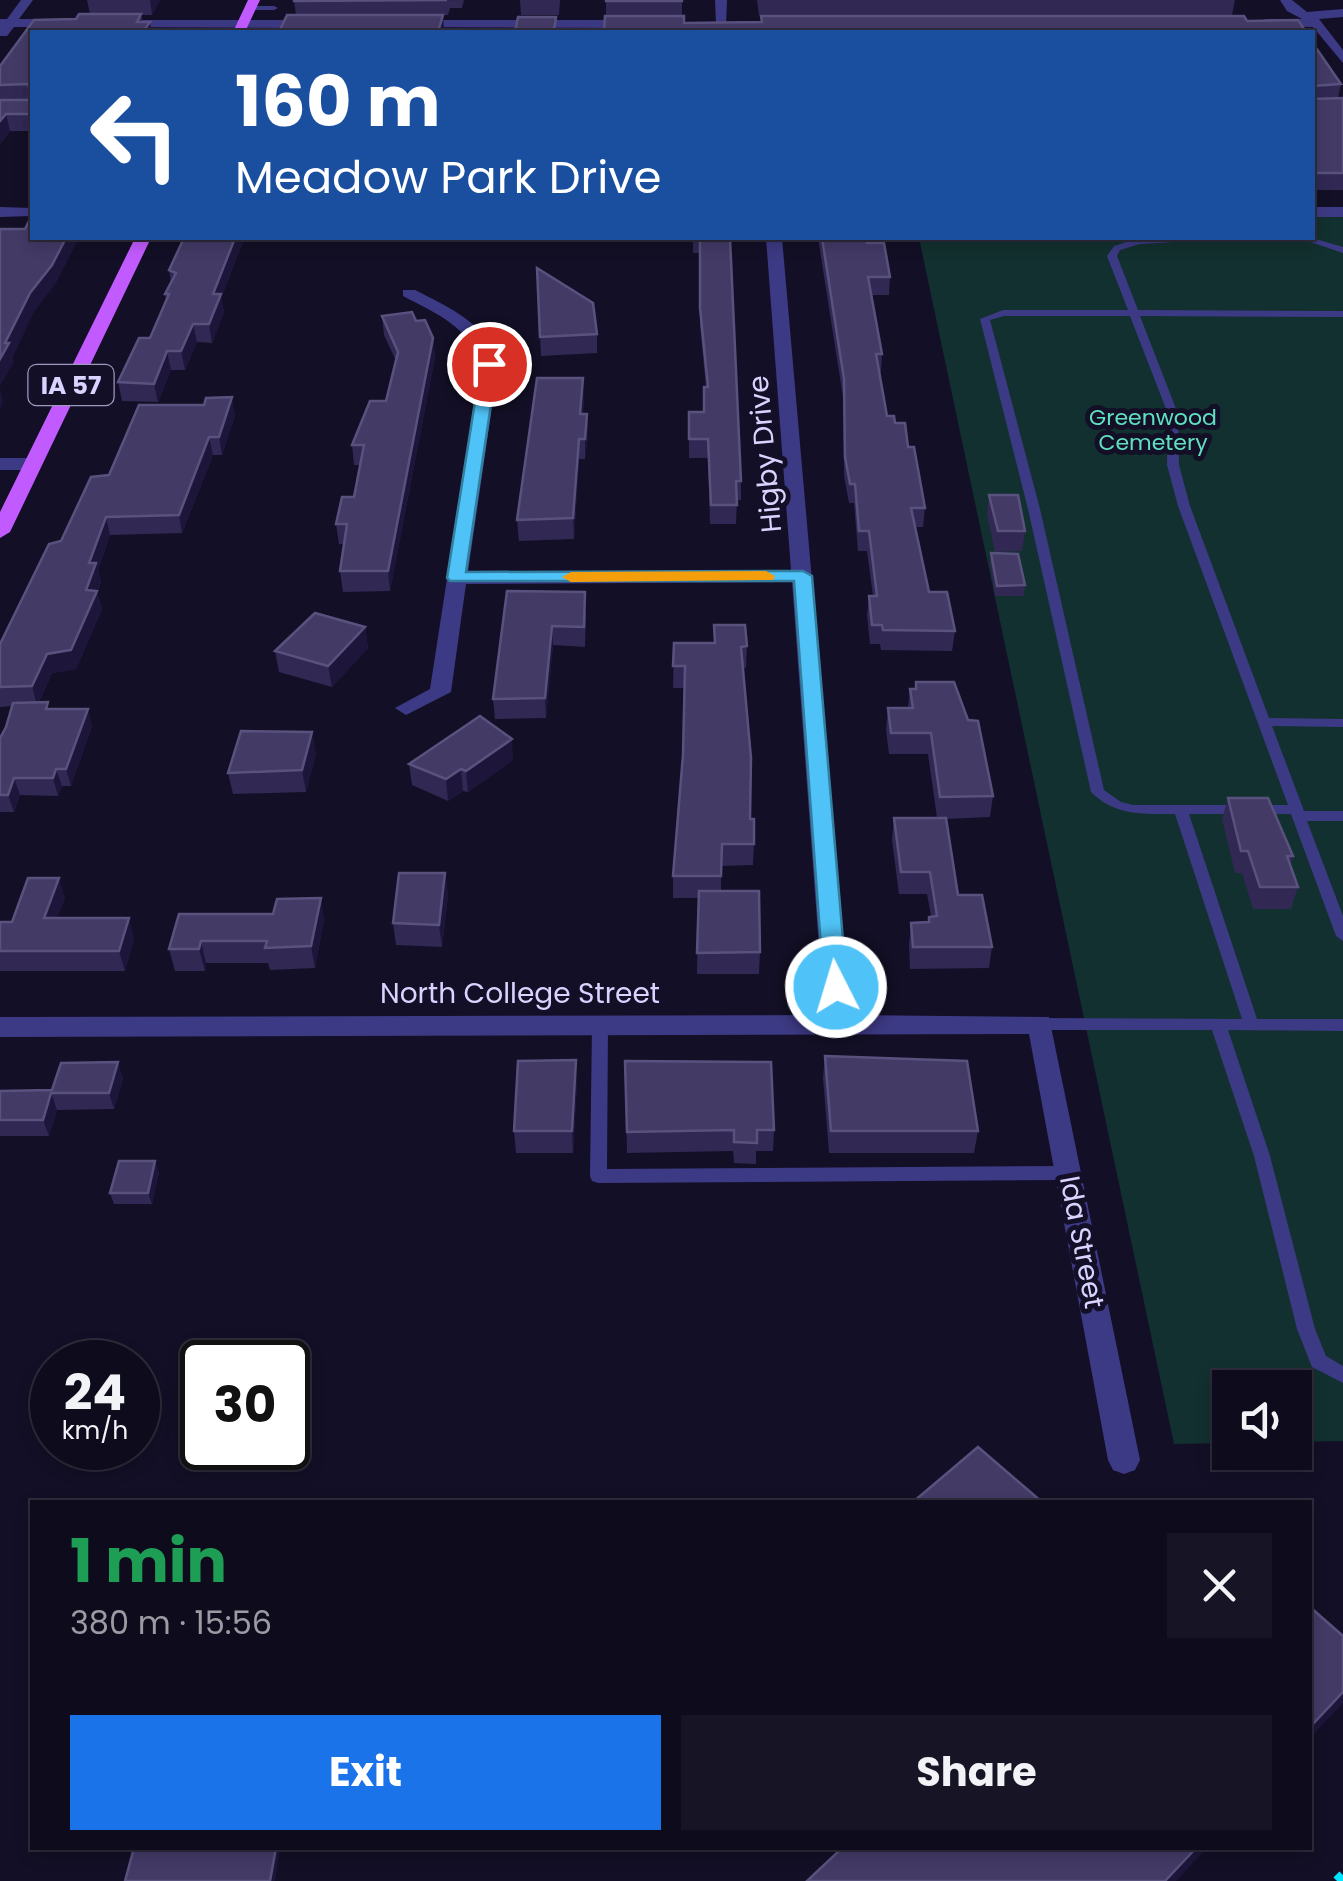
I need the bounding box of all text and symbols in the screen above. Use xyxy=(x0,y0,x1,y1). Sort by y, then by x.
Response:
text: 160 m xyxy=(235,52,441,151)
icon: left xyxy=(70,70,200,200)
text: Meadow Park Drive xyxy=(235,146,661,209)
pin xyxy=(447,322,532,407)
icon: arrive xyxy=(462,337,517,392)
road number: IA 57 xyxy=(28,365,114,405)
street label: Higby Drive xyxy=(739,374,791,534)
park label: Greenwood Cemetery xyxy=(1089,402,1217,458)
position arrow xyxy=(784,935,888,1039)
street label: North College Street xyxy=(380,974,660,1013)
street label: Ida Street xyxy=(1050,1172,1114,1312)
speed limit sign: 30 xyxy=(180,1340,310,1470)
text: 24 xyxy=(64,1357,126,1428)
map controls xyxy=(1212,1370,1312,1470)
button: sound xyxy=(1212,1370,1312,1470)
text: km/h xyxy=(62,1413,128,1448)
text: 1 min xyxy=(70,1519,227,1603)
button: close xyxy=(1167,1533,1272,1638)
text: 380 m · 15:56 xyxy=(70,1600,272,1645)
button: Exit xyxy=(70,1715,661,1830)
button: Share xyxy=(681,1715,1272,1830)

